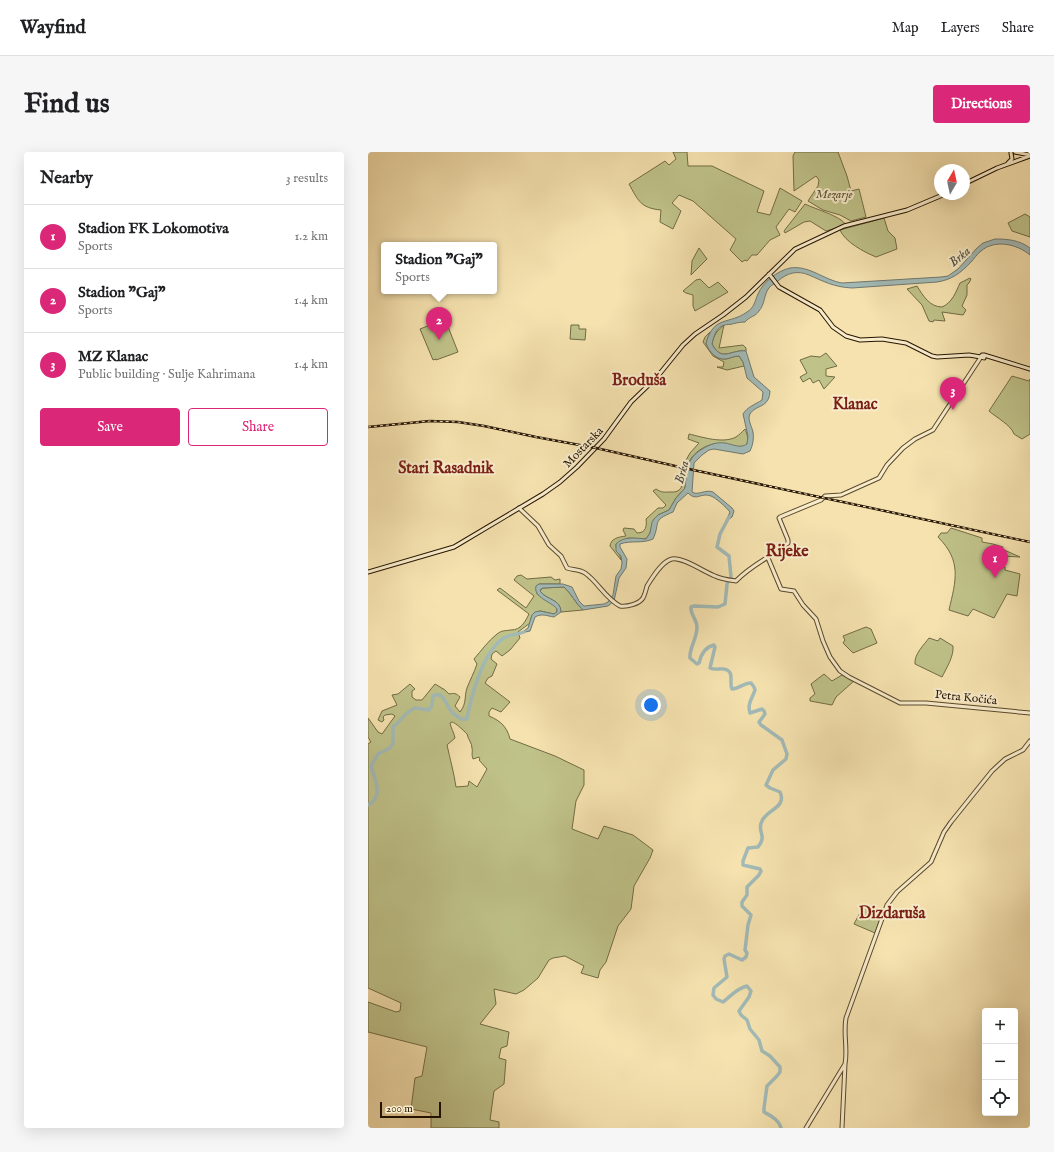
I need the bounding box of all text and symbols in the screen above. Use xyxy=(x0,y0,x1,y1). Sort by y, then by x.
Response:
text: Wayfind xyxy=(20,16,86,40)
text: Map xyxy=(892,19,919,37)
text: Layers xyxy=(941,19,980,37)
text: Share xyxy=(1002,19,1034,37)
button: Directions xyxy=(933,85,1030,123)
text: Find us xyxy=(24,87,110,122)
north arrow xyxy=(934,164,970,200)
text: Nearby xyxy=(40,168,93,189)
text: 3 results xyxy=(286,170,328,187)
park label: Mezarje xyxy=(815,187,853,202)
text: Stadion FK Lokomotiva xyxy=(78,219,229,238)
text: 1 xyxy=(51,228,55,245)
text: 1.2 km xyxy=(294,228,328,245)
text: Sports xyxy=(78,238,113,255)
popup xyxy=(381,242,497,294)
water label: Brka xyxy=(946,243,975,271)
text: Stadion "Gaj" xyxy=(395,250,483,269)
text: Sports xyxy=(395,269,430,286)
text: Stadion "Gaj" xyxy=(78,283,166,302)
text: 2 xyxy=(50,292,56,309)
text: 1.4 km xyxy=(294,292,328,309)
text: Sports xyxy=(78,302,113,319)
pin: 2 xyxy=(426,307,452,340)
text: MZ Klanac xyxy=(78,347,148,366)
text: 3 xyxy=(51,356,55,373)
text: 1.4 km xyxy=(294,356,328,373)
text: Public building · Sulje Kahrimana xyxy=(78,366,255,383)
district label: Broduša xyxy=(612,371,667,391)
pin: 3 xyxy=(940,377,966,410)
district label: Klanac xyxy=(832,395,878,415)
button: Save xyxy=(40,408,180,446)
button: Share xyxy=(188,408,328,446)
street label: Mostarska xyxy=(560,423,607,471)
district label: Stari Rasadnik xyxy=(398,459,494,479)
water label: Brka xyxy=(671,459,694,486)
district label: Rijeke xyxy=(765,542,809,562)
pin: 1 xyxy=(982,545,1008,578)
street label: Petra Kočića xyxy=(934,687,999,708)
your location xyxy=(641,695,661,715)
district label: Dizdaruša xyxy=(859,904,926,924)
map controls xyxy=(982,1008,1018,1116)
button: + xyxy=(982,1008,1018,1044)
button: − xyxy=(982,1044,1018,1080)
button: locate xyxy=(982,1080,1018,1116)
scale bar xyxy=(380,1100,441,1119)
text: 200 m xyxy=(386,1102,413,1116)

